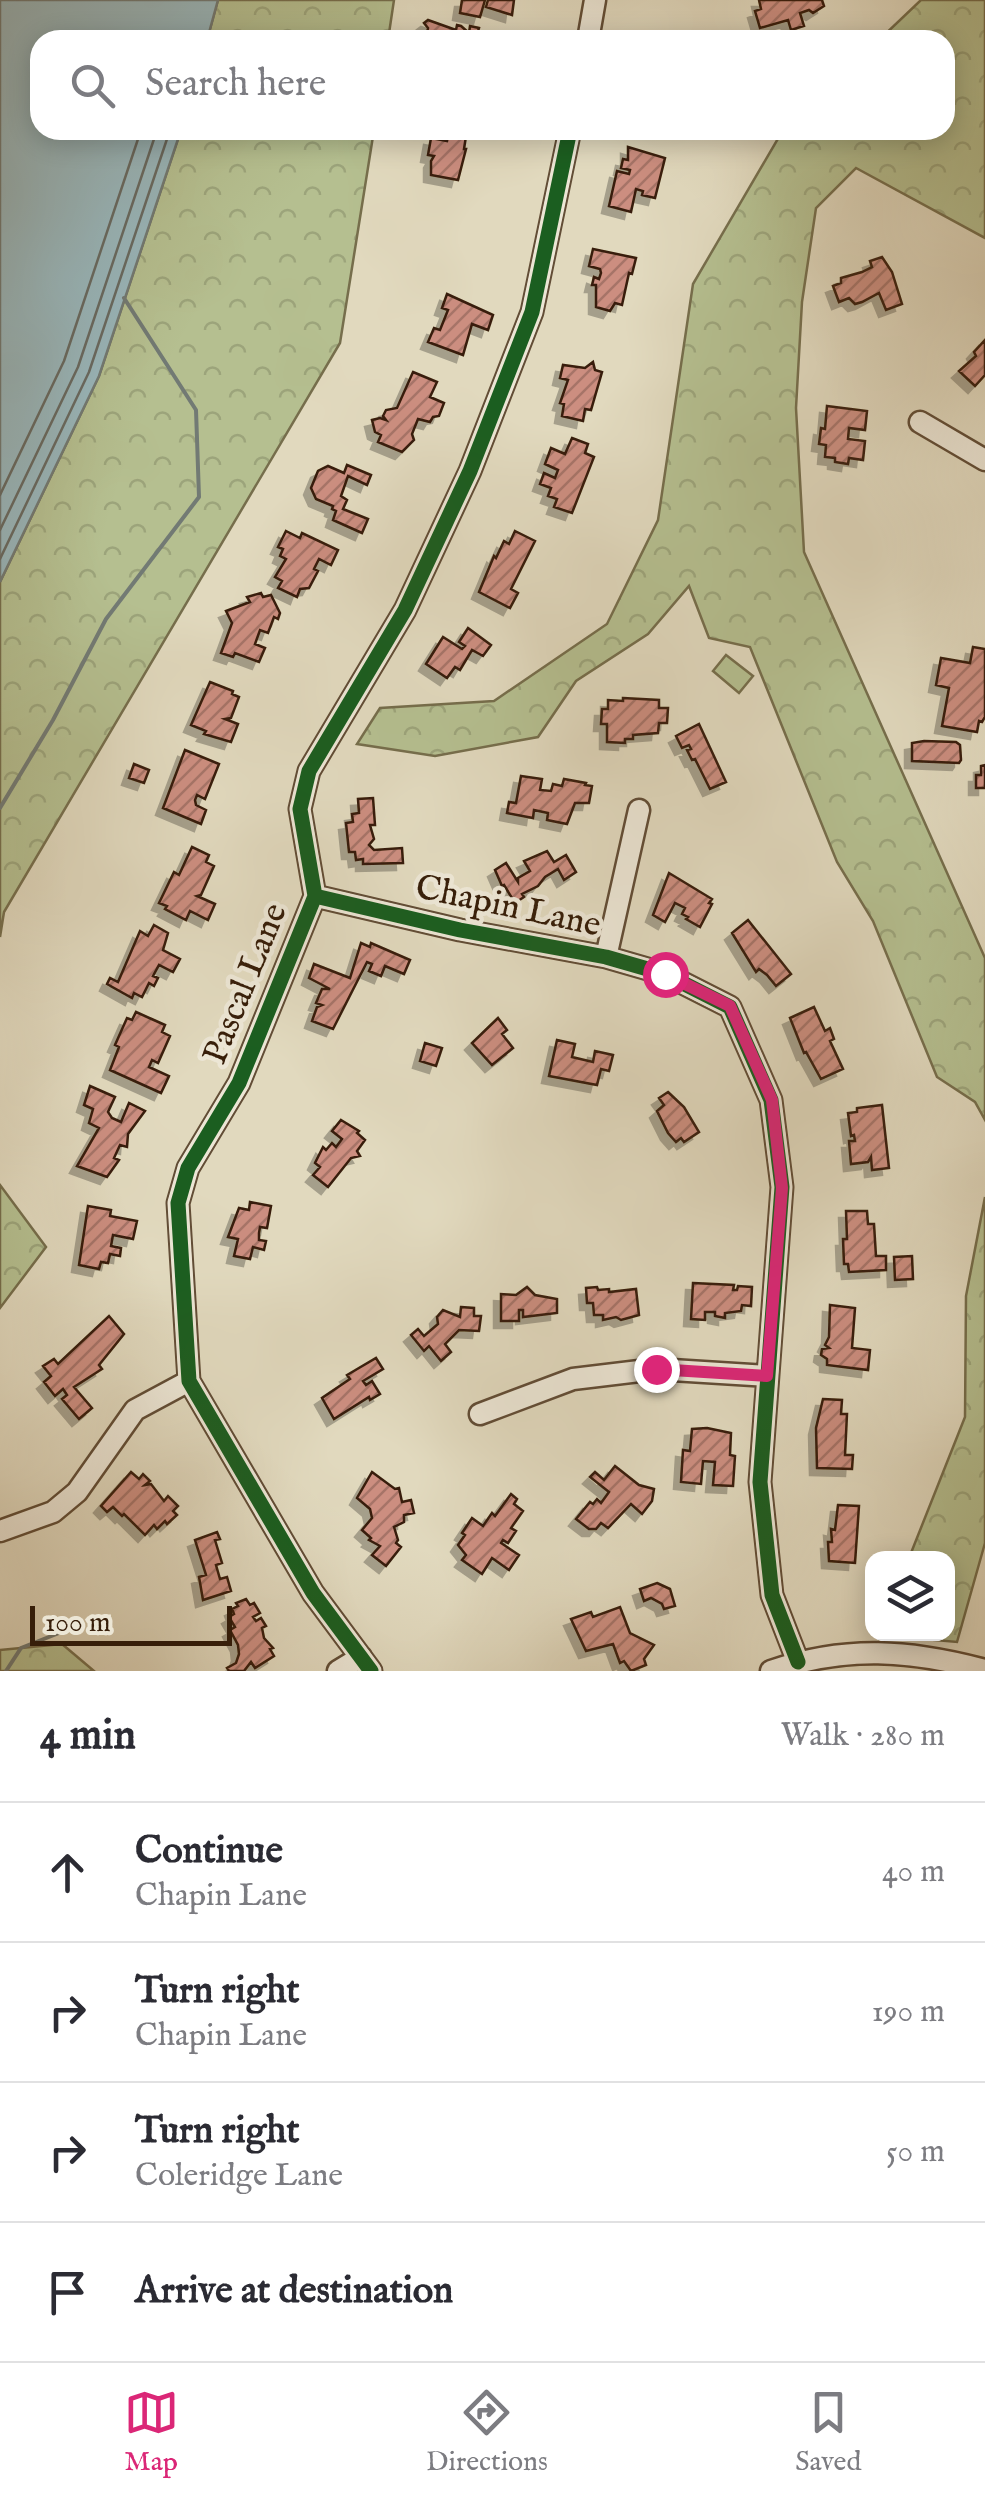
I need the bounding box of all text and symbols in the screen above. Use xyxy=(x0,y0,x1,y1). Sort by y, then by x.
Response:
search box xyxy=(30,30,955,140)
icon: search xyxy=(65,58,120,113)
text: Search here xyxy=(145,61,326,109)
street label: Chapin Lane xyxy=(411,865,605,949)
street label: Pascal Lane xyxy=(193,897,299,1071)
route start xyxy=(643,952,689,998)
route end xyxy=(634,1347,680,1393)
map controls xyxy=(865,1551,955,1641)
button: layers xyxy=(865,1551,955,1641)
scale bar xyxy=(30,1601,232,1646)
text: 100 m xyxy=(45,1606,111,1641)
text: 4 min xyxy=(40,1710,136,1763)
text: Walk · 280 m xyxy=(781,1716,945,1757)
text: Continue xyxy=(135,1828,283,1876)
icon: ahead xyxy=(40,1845,95,1900)
text: 40 m xyxy=(882,1852,945,1893)
text: Chapin Lane xyxy=(135,1876,307,1917)
text: Turn right xyxy=(135,1968,299,2016)
icon: right xyxy=(40,1985,95,2040)
text: 190 m xyxy=(872,1992,945,2033)
text: Chapin Lane xyxy=(135,2016,307,2057)
text: Turn right xyxy=(135,2108,299,2156)
icon: right xyxy=(40,2125,95,2180)
text: 50 m xyxy=(886,2132,945,2173)
text: Coleridge Lane xyxy=(135,2156,343,2197)
icon: arrive xyxy=(40,2265,95,2320)
text: Arrive at destination xyxy=(135,2268,453,2316)
tab: Map xyxy=(124,2385,179,2480)
tab: Directions xyxy=(426,2385,548,2480)
tab: Saved xyxy=(795,2385,861,2480)

